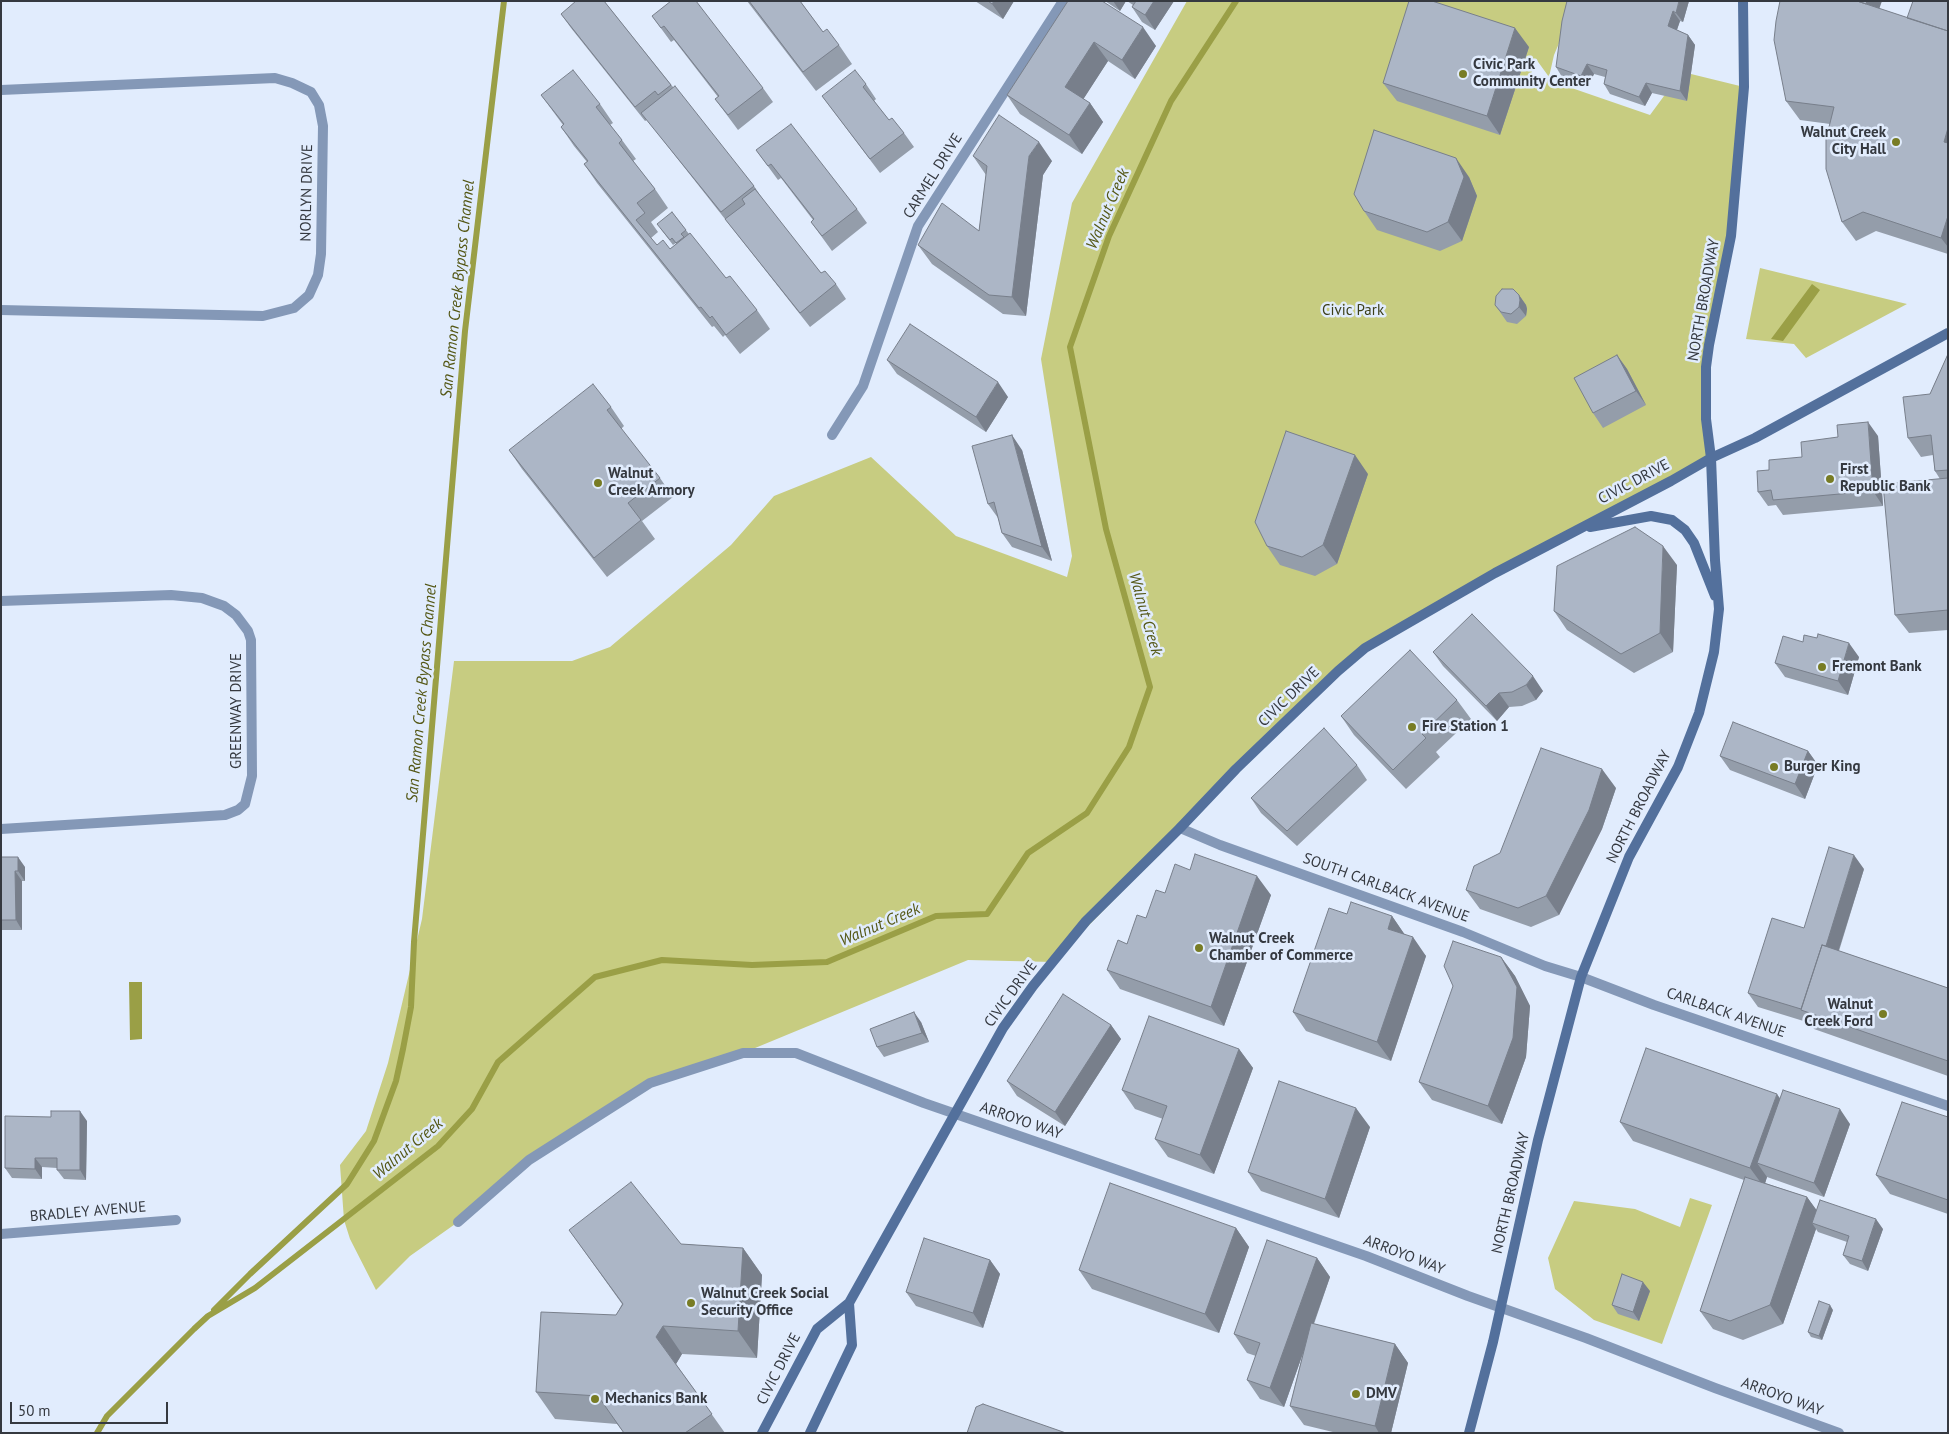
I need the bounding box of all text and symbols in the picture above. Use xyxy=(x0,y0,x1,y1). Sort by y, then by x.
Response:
place label: Civic Park Community Center xyxy=(1473,56,1591,91)
marker: Civic Park Community Center xyxy=(1457,68,1469,80)
place label: Walnut Creek City Hall xyxy=(1801,124,1886,159)
street label: CARMEL DRIVE xyxy=(900,130,966,222)
marker: Walnut Creek City Hall xyxy=(1890,136,1902,148)
street label: NORLYN DRIVE xyxy=(297,144,317,242)
water label: Walnut Creek xyxy=(1082,166,1134,252)
water label: San Ramon Creek Bypass Channel xyxy=(437,179,479,399)
street label: NORTH BROADWAY xyxy=(1684,237,1724,363)
park label: Civic Park xyxy=(1322,302,1384,320)
street label: CIVIC DRIVE xyxy=(1595,456,1673,508)
place label: First Republic Bank xyxy=(1840,461,1931,496)
place label: Walnut Creek Armory xyxy=(608,465,695,500)
marker: First Republic Bank xyxy=(1824,473,1836,485)
marker: Walnut Creek Armory xyxy=(592,477,604,489)
water label: Walnut Creek xyxy=(1124,570,1166,658)
water label: San Ramon Creek Bypass Channel xyxy=(403,583,441,803)
street label: GREENWAY DRIVE xyxy=(228,653,246,769)
place label: Fremont Bank xyxy=(1832,658,1922,676)
marker: Fremont Bank xyxy=(1816,661,1828,673)
street label: CIVIC DRIVE xyxy=(1255,663,1323,731)
place label: Fire Station 1 xyxy=(1422,718,1509,736)
marker: Fire Station 1 xyxy=(1406,721,1418,733)
street label: NORTH BROADWAY xyxy=(1603,748,1675,866)
place label: Burger King xyxy=(1784,758,1860,776)
marker: Burger King xyxy=(1768,761,1780,773)
street label: SOUTH CARLBACK AVENUE xyxy=(1300,850,1472,926)
water label: Walnut Creek xyxy=(837,899,923,951)
place label: Walnut Creek Chamber of Commerce xyxy=(1209,930,1353,965)
marker: Walnut Creek Chamber of Commerce xyxy=(1193,942,1205,954)
street label: CIVIC DRIVE xyxy=(981,957,1041,1031)
street label: CARLBACK AVENUE xyxy=(1664,984,1788,1042)
place label: Walnut Creek Ford xyxy=(1804,996,1873,1031)
marker: Walnut Creek Ford xyxy=(1877,1008,1889,1020)
street label: ARROYO WAY xyxy=(978,1099,1064,1143)
water label: Walnut Creek xyxy=(369,1114,447,1184)
street label: NORTH BROADWAY xyxy=(1488,1131,1534,1255)
street label: BRADLEY AVENUE xyxy=(29,1198,147,1226)
street label: ARROYO WAY xyxy=(1361,1231,1447,1279)
place label: Walnut Creek Social Security Office xyxy=(701,1285,829,1320)
marker: Walnut Creek Social Security Office xyxy=(685,1297,697,1309)
street label: CIVIC DRIVE xyxy=(753,1330,805,1408)
street label: ARROYO WAY xyxy=(1739,1374,1825,1420)
place label: DMV xyxy=(1366,1385,1397,1403)
marker: DMV xyxy=(1350,1388,1362,1400)
place label: Mechanics Bank xyxy=(605,1390,707,1408)
scale bar xyxy=(12,1392,170,1424)
marker: Mechanics Bank xyxy=(589,1393,601,1405)
text: 50 m xyxy=(18,1401,51,1420)

